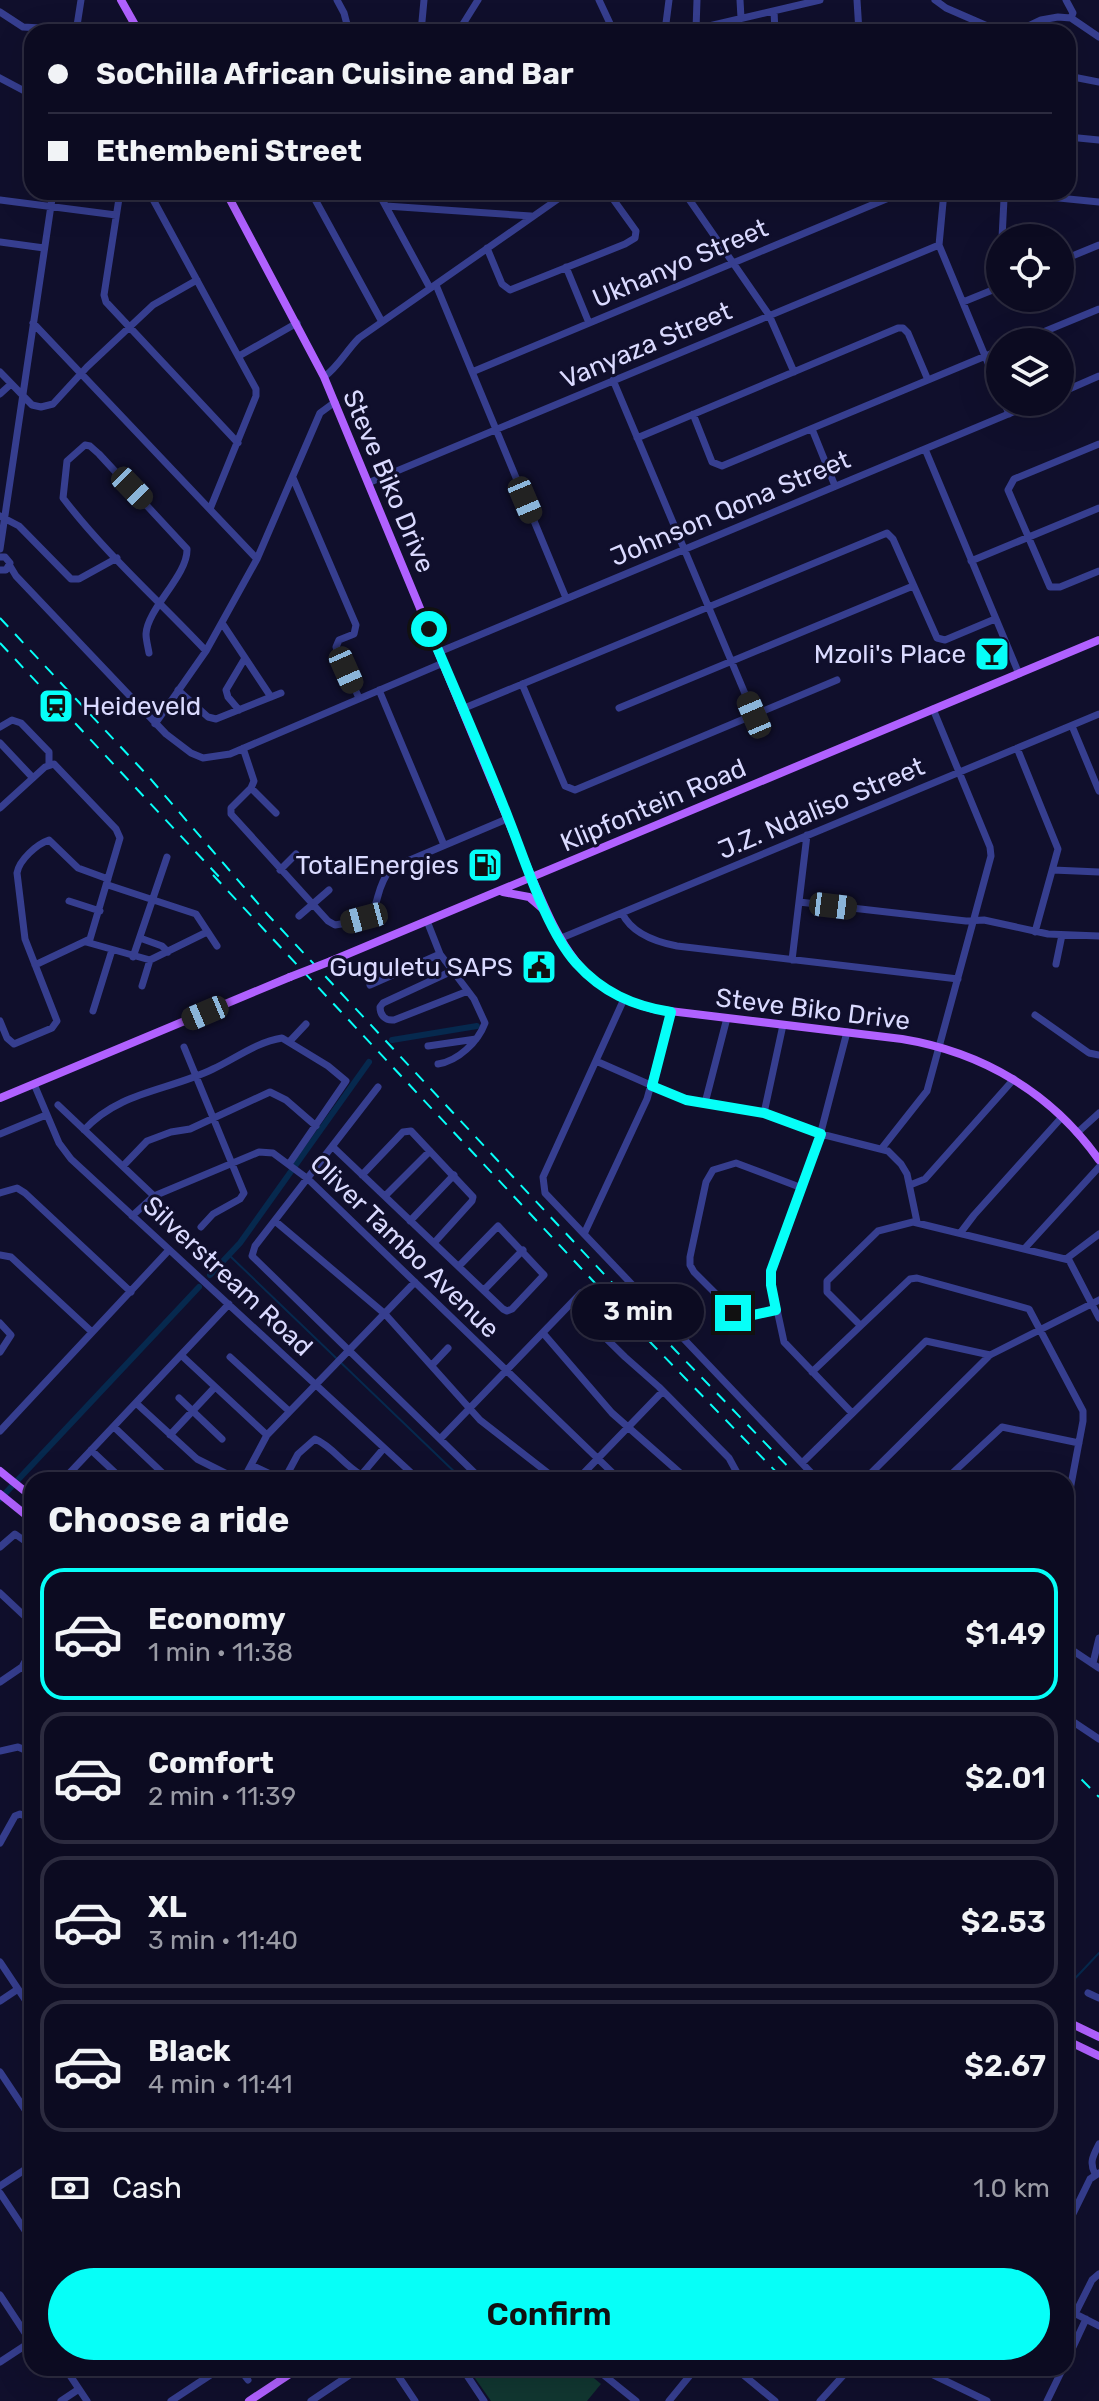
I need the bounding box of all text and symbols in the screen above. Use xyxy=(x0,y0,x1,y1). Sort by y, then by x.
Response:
text: SoChilla African Cuisine and Bar xyxy=(96,56,574,92)
text: Ethembeni Street xyxy=(96,133,362,169)
street label: Ukhanyo Street xyxy=(588,213,773,314)
map controls xyxy=(986,224,1074,416)
button: locate xyxy=(986,224,1074,312)
street label: Vanyaza Street xyxy=(556,296,736,395)
button: layers xyxy=(986,328,1074,416)
street label: Steve Biko Drive xyxy=(336,385,441,577)
street label: Johnson Qona Street xyxy=(606,444,855,573)
car xyxy=(107,462,157,514)
car xyxy=(505,473,545,527)
route start xyxy=(411,611,447,647)
bar icon: Mzoli's Place xyxy=(973,635,1011,673)
place label: Mzoli's Place xyxy=(814,639,966,670)
car xyxy=(325,643,367,697)
station icon: Heideveld xyxy=(37,687,75,725)
car xyxy=(734,688,774,742)
place label: Heideveld xyxy=(82,691,201,722)
street label: J.Z. Ndaliso Street xyxy=(713,751,929,866)
street label: Klipfontein Road xyxy=(556,752,751,859)
fuel station icon: TotalEnergies xyxy=(466,846,504,884)
place label: TotalEnergies xyxy=(295,850,459,881)
car xyxy=(808,891,858,921)
car xyxy=(338,900,390,936)
public building icon: Guguletu SAPS xyxy=(520,948,558,986)
place label: Guguletu SAPS xyxy=(329,952,513,983)
street label: Steve Biko Drive xyxy=(714,982,912,1037)
car xyxy=(178,993,232,1033)
street label: Oliver Tambo Avenue xyxy=(304,1148,506,1345)
street label: Silverstream Road xyxy=(137,1190,319,1363)
callout: 3 min xyxy=(573,1285,705,1341)
route end xyxy=(715,1295,751,1331)
text: 3 min xyxy=(603,1296,673,1327)
text: Choose a ride xyxy=(48,1498,289,1541)
icon: car xyxy=(52,1598,124,1670)
text: Economy xyxy=(148,1601,286,1637)
text: $1.49 xyxy=(965,1616,1046,1652)
text: 1 min · 11:38 xyxy=(148,1637,293,1668)
icon: car xyxy=(52,1742,124,1814)
text: Comfort xyxy=(148,1745,274,1781)
text: $2.01 xyxy=(965,1760,1046,1796)
text: 2 min · 11:39 xyxy=(148,1781,296,1812)
icon: car xyxy=(52,1886,124,1958)
text: XL xyxy=(148,1889,187,1925)
text: $2.53 xyxy=(961,1904,1046,1940)
text: 3 min · 11:40 xyxy=(148,1925,298,1956)
icon: car xyxy=(52,2030,124,2102)
text: Black xyxy=(148,2033,231,2069)
text: $2.67 xyxy=(964,2048,1046,2084)
text: 4 min · 11:41 xyxy=(148,2069,293,2100)
icon: cash xyxy=(48,2166,92,2210)
text: Cash xyxy=(112,2170,182,2206)
text: 1.0 km xyxy=(973,2173,1050,2204)
button: Confirm xyxy=(48,2268,1050,2360)

